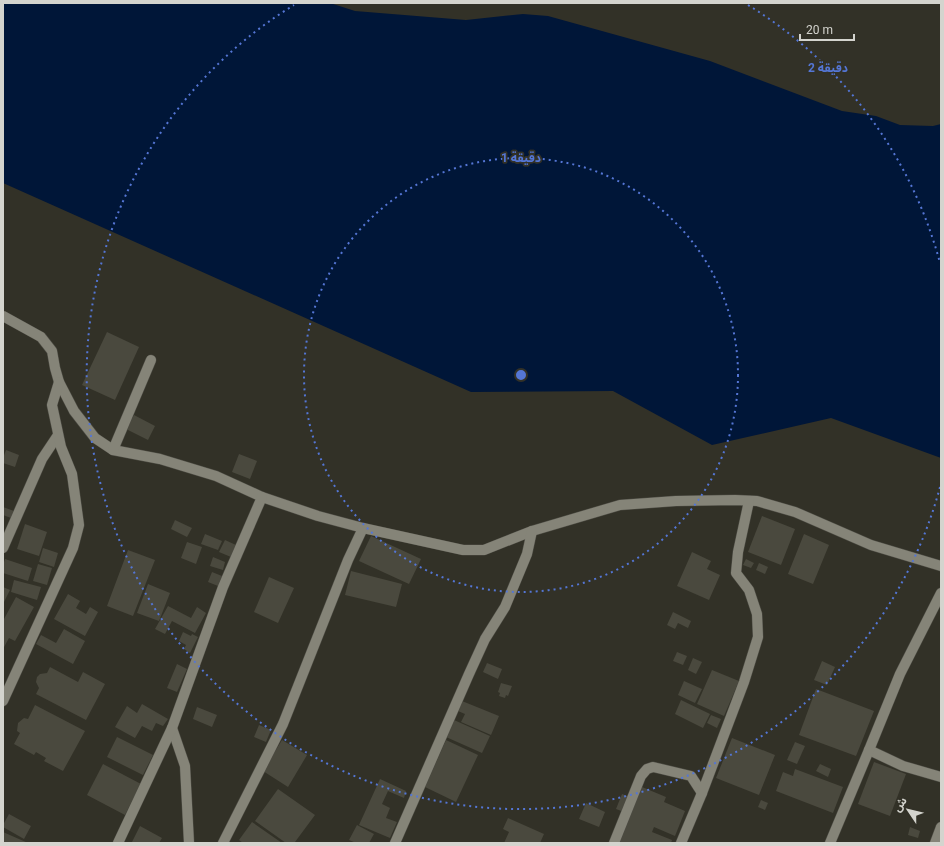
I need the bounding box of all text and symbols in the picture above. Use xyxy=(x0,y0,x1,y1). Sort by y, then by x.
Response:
scale bar xyxy=(800,16,854,42)
text: 20 m xyxy=(806,23,833,37)
text: 2 دقيقة xyxy=(808,61,848,75)
text: 1 دقيقة xyxy=(501,151,541,165)
centre of rings xyxy=(514,368,528,382)
north arrow xyxy=(888,790,928,830)
text: ش xyxy=(891,795,910,814)

